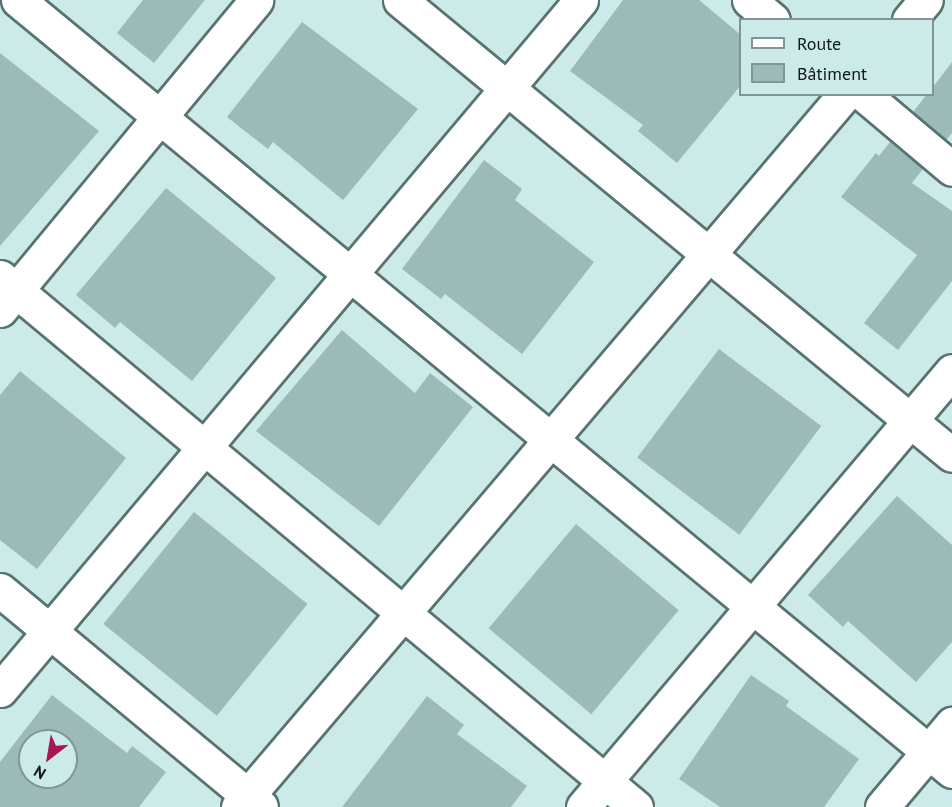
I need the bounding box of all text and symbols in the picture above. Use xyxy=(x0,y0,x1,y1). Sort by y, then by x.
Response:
legend xyxy=(739,18,934,96)
text: Route xyxy=(797,32,841,55)
text: Bâtiment xyxy=(797,62,867,85)
north arrow xyxy=(18,729,78,789)
text: N xyxy=(30,761,49,784)

